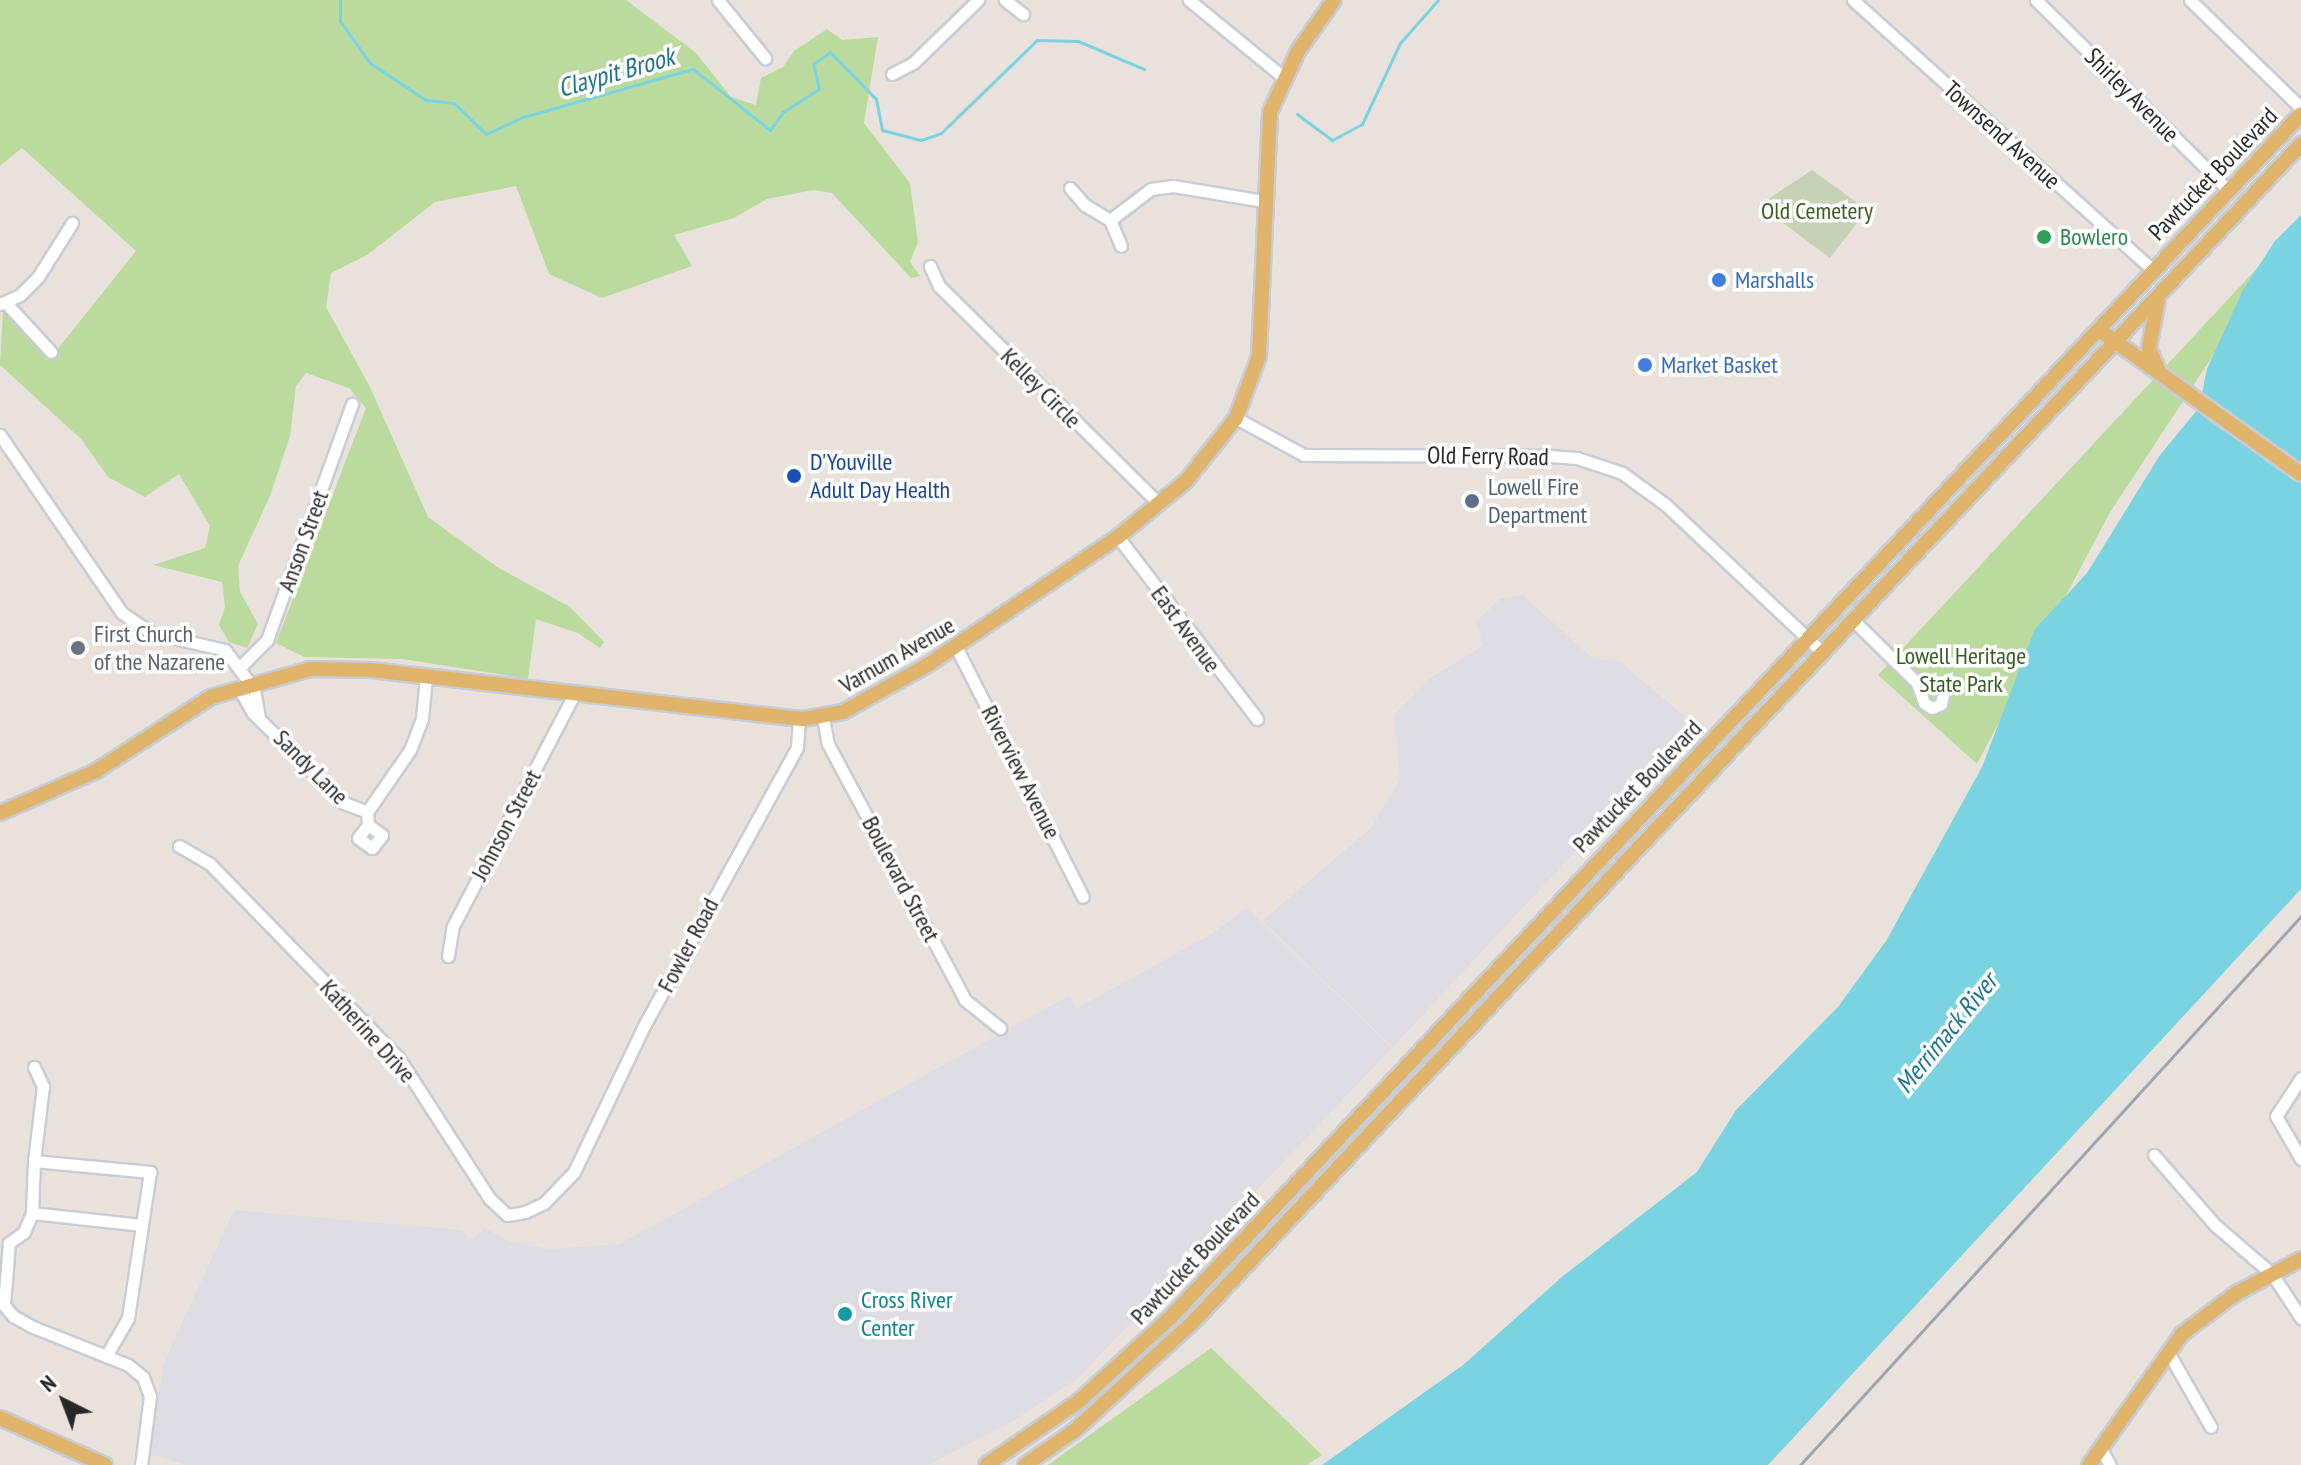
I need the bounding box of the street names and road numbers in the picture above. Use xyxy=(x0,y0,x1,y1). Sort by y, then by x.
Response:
street label: Shirley Avenue xyxy=(2079,42,2185,148)
street label: Townsend Avenue xyxy=(1937,75,2067,195)
street label: Pawtucket Boulevard xyxy=(2142,102,2284,246)
street label: Kelley Circle xyxy=(995,342,1087,434)
street label: Old Ferry Road xyxy=(1427,441,1549,471)
street label: Anson Street xyxy=(271,486,335,596)
street label: East Avenue xyxy=(1145,580,1227,678)
street label: Varnum Avenue xyxy=(834,610,960,700)
street label: Riverview Avenue xyxy=(975,700,1067,844)
street label: Pawtucket Boulevard xyxy=(1566,714,1708,858)
street label: Sandy Lane xyxy=(267,723,355,811)
street label: Johnson Street xyxy=(465,765,547,885)
street label: Boulevard Street xyxy=(856,811,946,947)
street label: Fowler Road xyxy=(651,893,725,997)
street label: Katherine Drive xyxy=(314,973,422,1089)
street label: Pawtucket Boulevard xyxy=(1124,1186,1266,1330)

